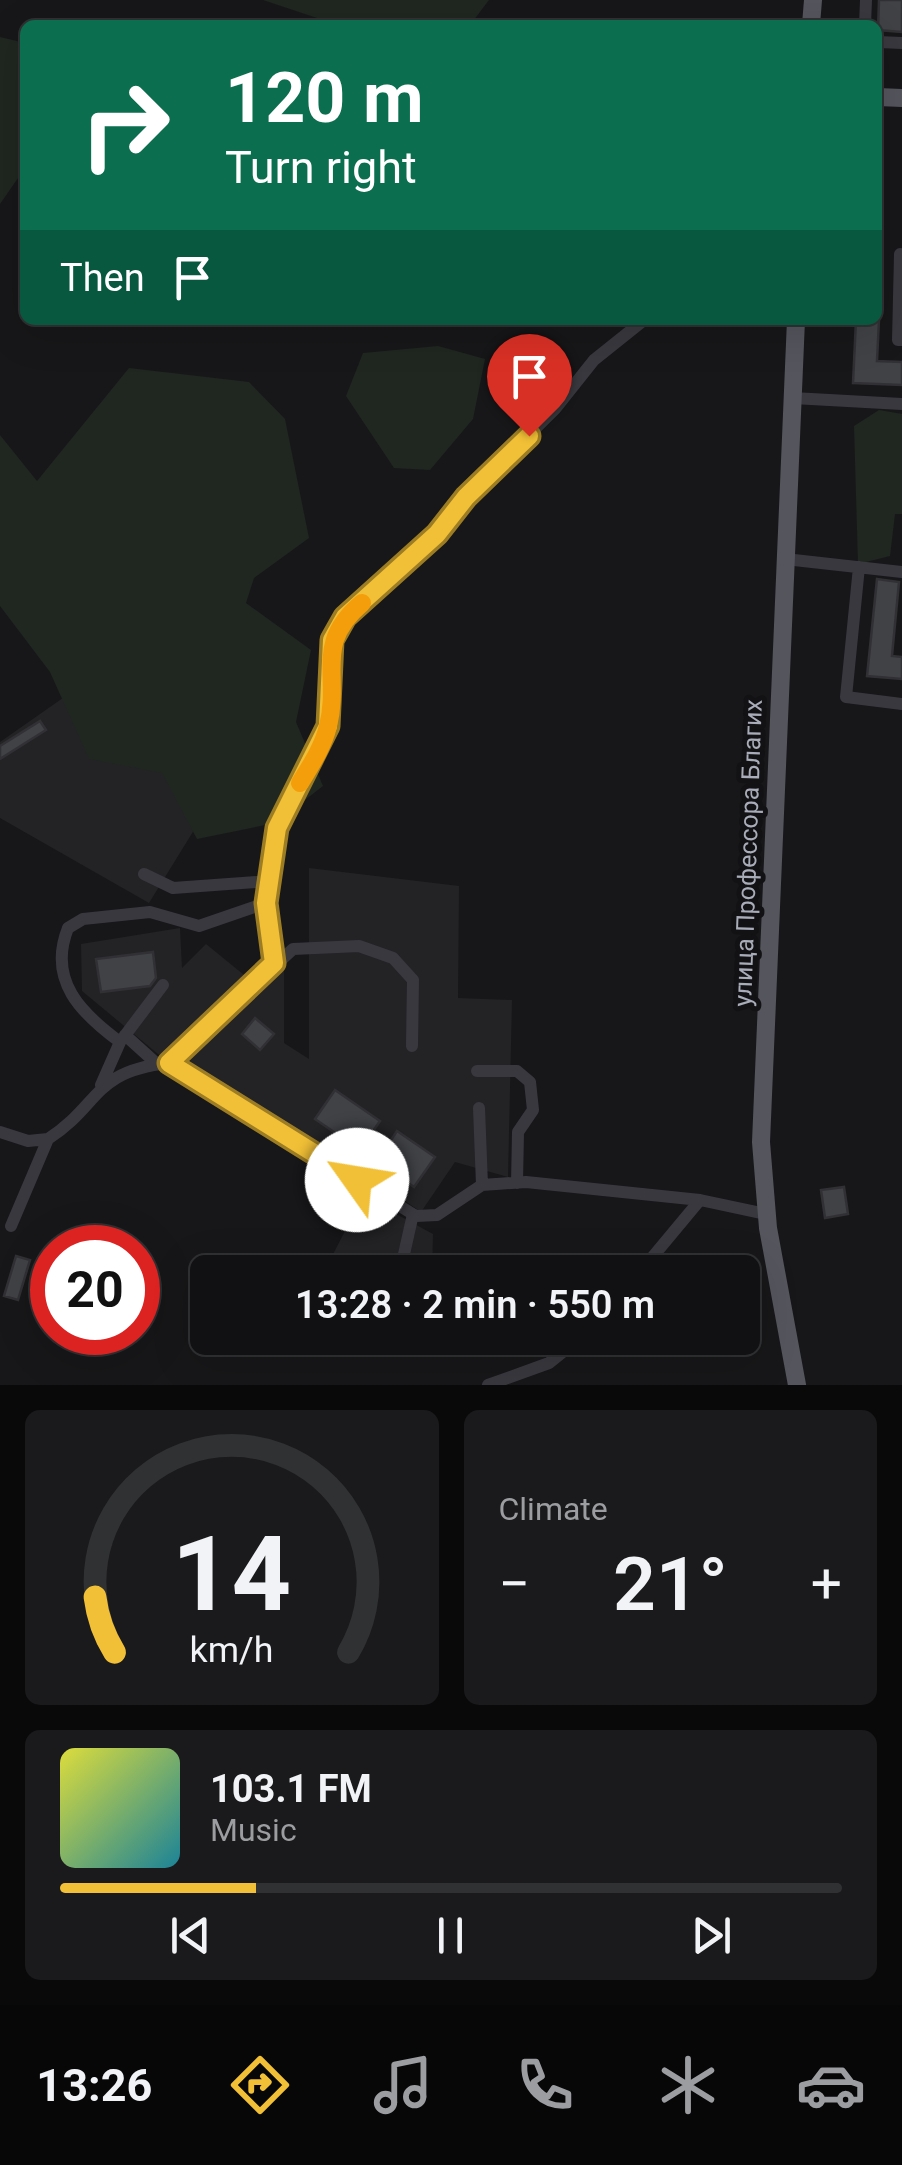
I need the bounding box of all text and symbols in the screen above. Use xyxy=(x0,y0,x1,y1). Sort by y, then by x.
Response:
text: 120 m xyxy=(225,57,424,139)
icon: right xyxy=(60,60,190,190)
text: Turn right xyxy=(225,141,417,194)
icon: arrive xyxy=(165,250,220,305)
text: Then xyxy=(60,256,145,300)
pin xyxy=(487,334,572,437)
icon: arrive xyxy=(502,349,557,404)
street label: улица Профессора Благих xyxy=(728,699,768,1007)
position arrow xyxy=(305,1128,409,1232)
speed limit sign: 20 xyxy=(30,1225,160,1355)
text: 13:28 · 2 min · 550 m xyxy=(295,1283,655,1327)
text: Climate xyxy=(499,1490,608,1528)
text: 14 xyxy=(172,1514,291,1635)
text: 21° xyxy=(613,1540,728,1628)
text: − xyxy=(499,1552,530,1616)
text: + xyxy=(811,1552,842,1616)
text: km/h xyxy=(190,1629,274,1671)
text: 103.1 FM xyxy=(210,1767,372,1811)
text: Music xyxy=(210,1811,297,1849)
icon: previous xyxy=(163,1908,218,1963)
icon: pause xyxy=(423,1908,478,1963)
icon: next xyxy=(684,1908,739,1963)
icon: directions xyxy=(225,2050,295,2120)
icon: music xyxy=(368,2050,438,2120)
icon: phone xyxy=(510,2050,580,2120)
icon: climate xyxy=(653,2050,723,2120)
icon: car xyxy=(796,2050,866,2120)
text: 13:26 xyxy=(36,2059,152,2112)

